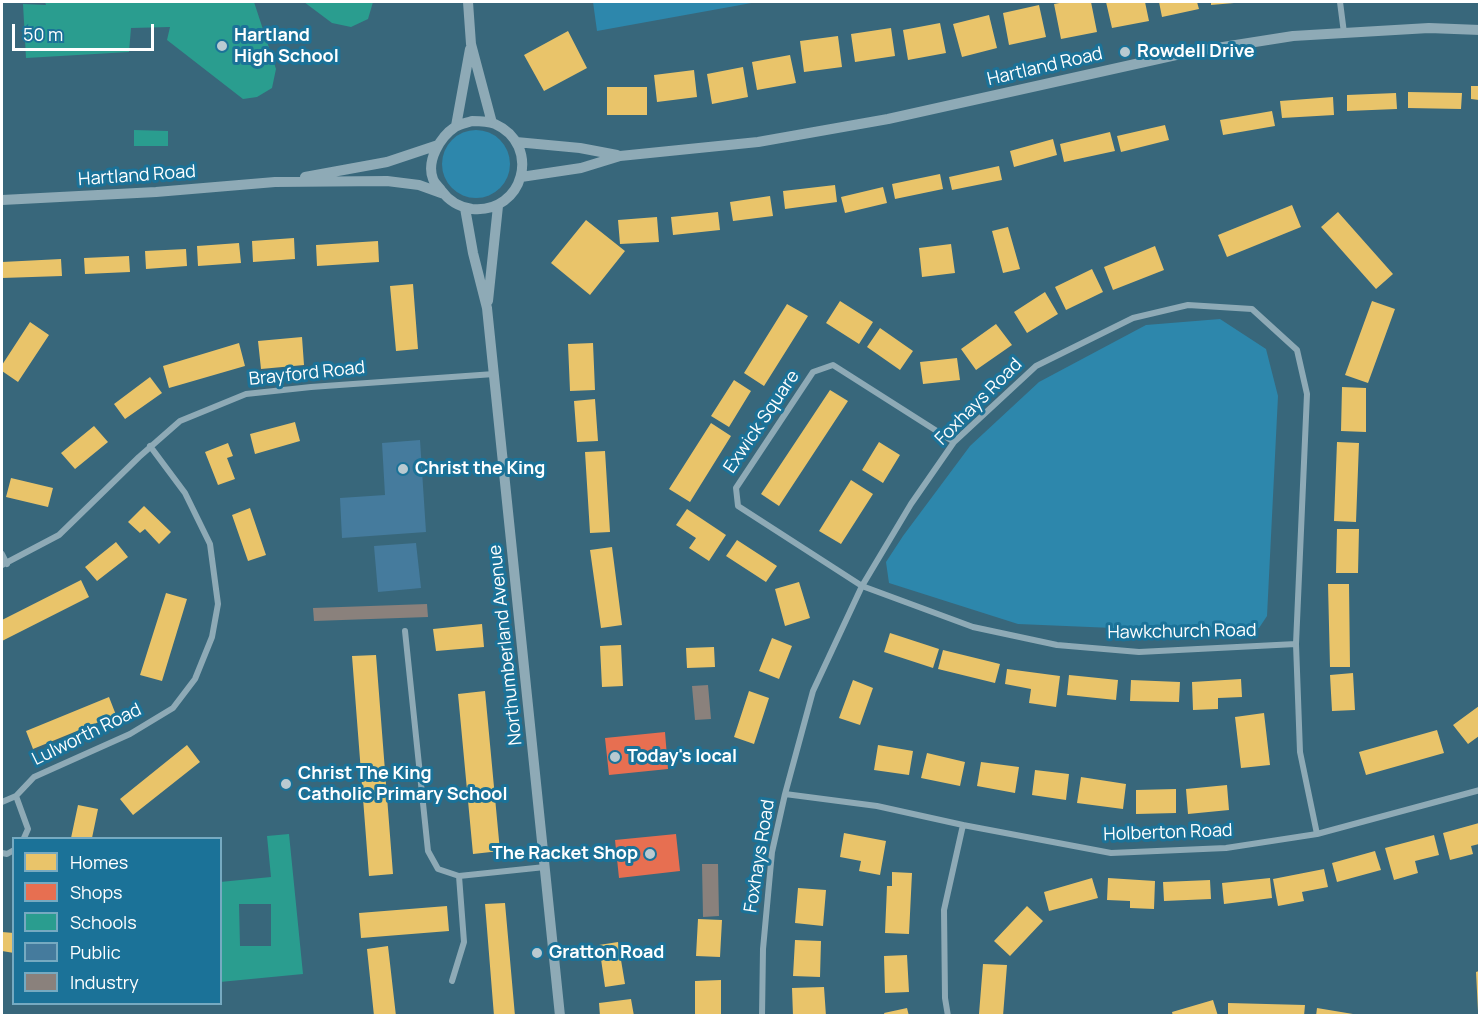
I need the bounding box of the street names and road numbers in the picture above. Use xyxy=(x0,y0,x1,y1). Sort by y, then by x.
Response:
street label: Hartland Road xyxy=(985,43,1105,91)
street label: Hartland Road xyxy=(78,161,196,191)
street label: Foxhays Road xyxy=(931,354,1027,450)
street label: Brayford Road xyxy=(248,357,366,391)
street label: Exwick Square xyxy=(720,366,804,478)
street label: Northumberland Avenue xyxy=(485,544,527,746)
street label: Hawkchurch Road xyxy=(1107,620,1257,644)
street label: Lulworth Road xyxy=(29,699,145,771)
street label: Foxhays Road xyxy=(740,798,780,914)
street label: Holberton Road xyxy=(1103,820,1233,846)

